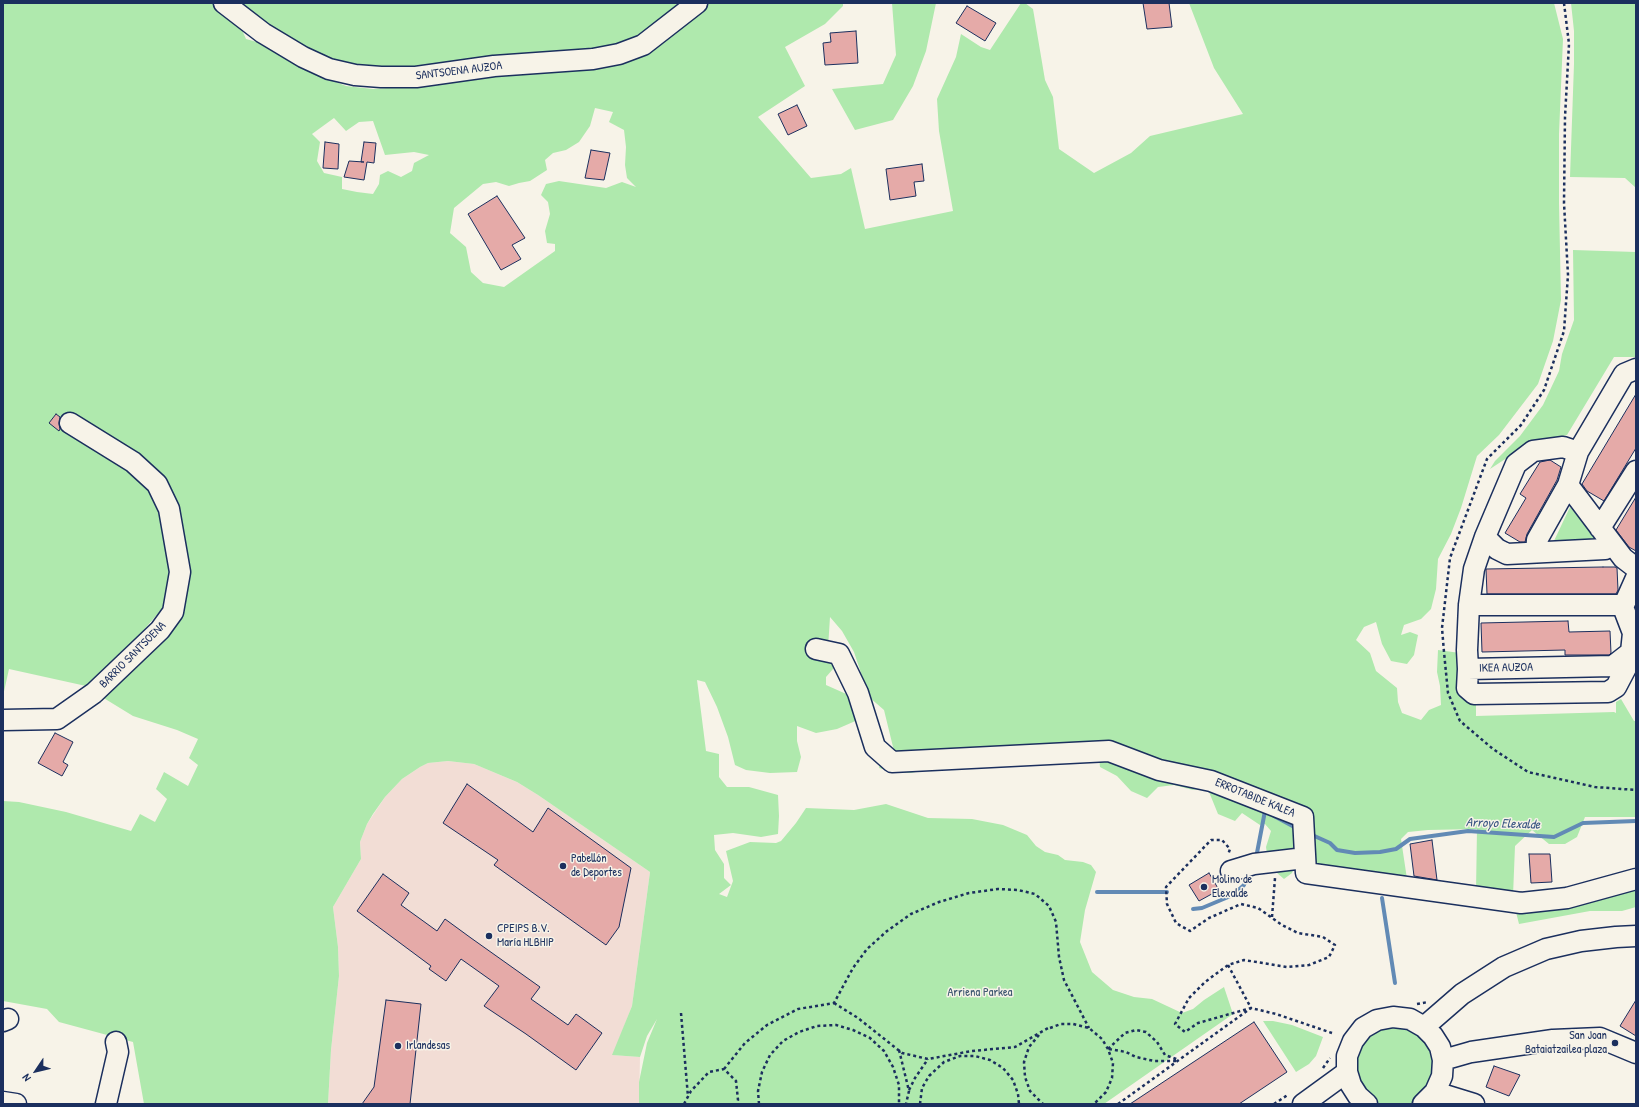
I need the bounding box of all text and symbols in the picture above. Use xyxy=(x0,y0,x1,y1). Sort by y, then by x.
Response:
street label: SANTSOENA AUZOA xyxy=(415,59,503,83)
street label: BARRIO SANTSOENA xyxy=(97,619,169,691)
street label: IKEA AUZOA xyxy=(1479,660,1533,676)
street label: ERROTABIDE KALEA xyxy=(1213,775,1297,821)
water label: Arroyo Elexalde xyxy=(1466,815,1540,833)
place label: Pabellón de Deportes xyxy=(571,852,622,880)
marker: Pabellón de Deportes xyxy=(558,861,568,871)
place label: Molino de Elexalde xyxy=(1212,873,1252,901)
marker: Molino de Elexalde xyxy=(1199,882,1209,892)
place label: CPEIPS B.V. María HLBHIP xyxy=(497,922,554,950)
marker: CPEIPS B.V. María HLBHIP xyxy=(484,931,494,941)
park label: Arriena Parkea xyxy=(947,986,1013,1000)
place label: San Joan Bataiatzailea plaza xyxy=(1525,1029,1607,1057)
marker: San Joan Bataiatzailea plaza xyxy=(1610,1038,1620,1048)
place label: Irlandesas xyxy=(406,1039,450,1053)
marker: Irlandesas xyxy=(393,1041,403,1051)
north arrow xyxy=(16,1051,56,1091)
text: N xyxy=(19,1071,34,1084)

